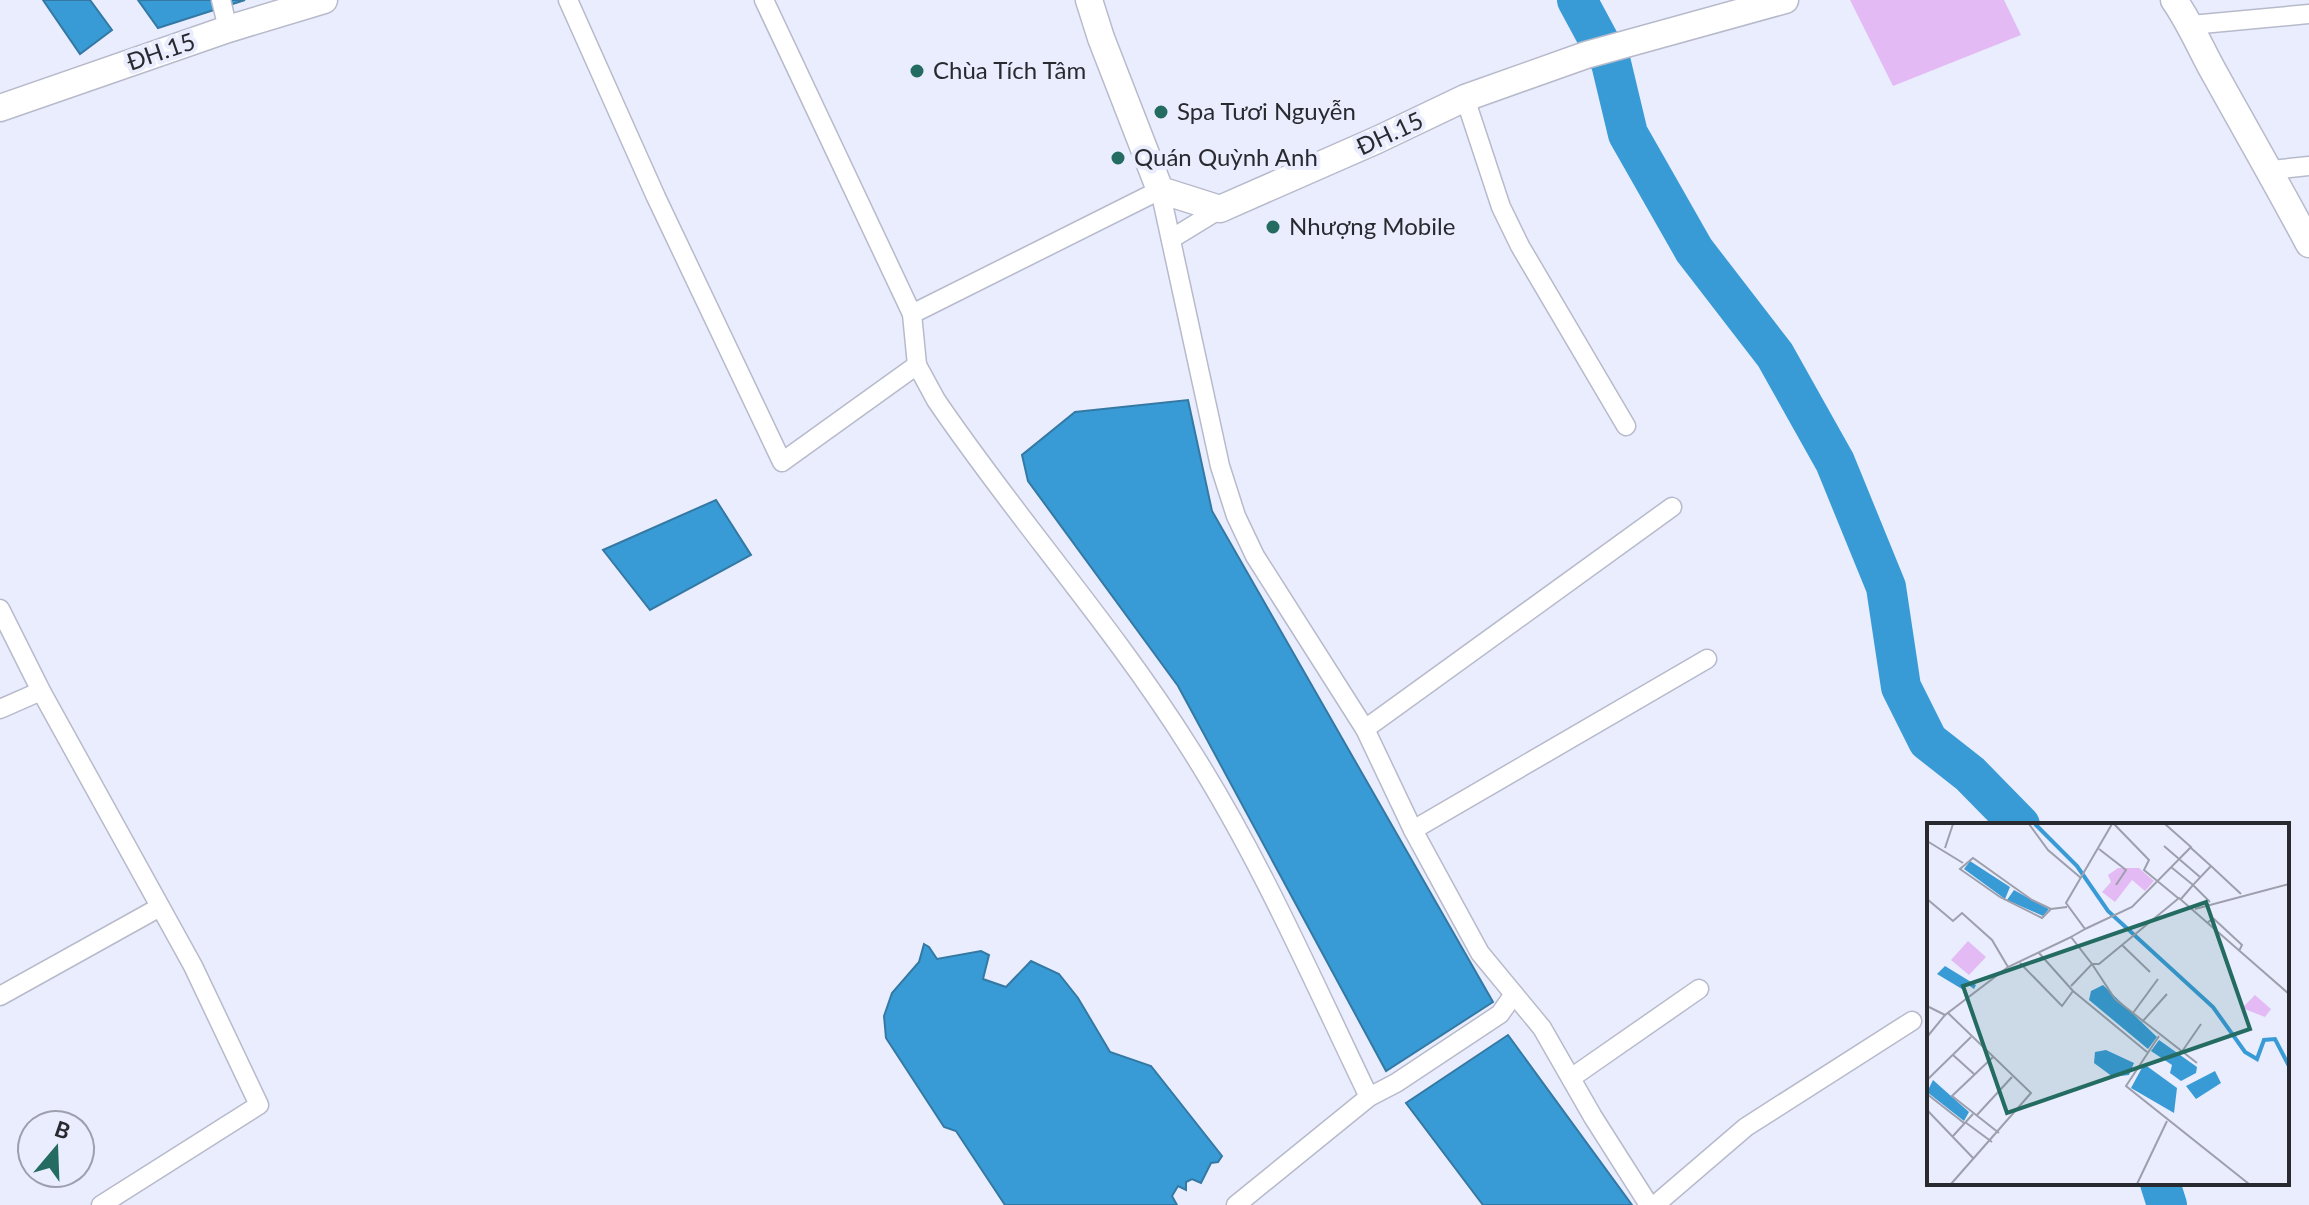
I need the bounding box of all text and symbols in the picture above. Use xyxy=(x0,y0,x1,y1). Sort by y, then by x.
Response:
street label: ĐH.15 xyxy=(123,25,198,76)
place label: Chùa Tích Tâm xyxy=(933,55,1086,84)
marker: Chùa Tích Tâm xyxy=(908,62,926,80)
place label: Spa Tươi Nguyễn xyxy=(1177,96,1356,125)
marker: Spa Tươi Nguyễn xyxy=(1152,103,1170,121)
street label: ĐH.15 xyxy=(1351,105,1427,161)
place label: Quán Quỳnh Anh xyxy=(1134,142,1318,171)
marker: Quán Quỳnh Anh xyxy=(1109,149,1127,167)
place label: Nhượng Mobile xyxy=(1289,211,1455,240)
marker: Nhượng Mobile xyxy=(1264,218,1282,236)
inset map xyxy=(1927,823,2289,1185)
north arrow xyxy=(16,1109,96,1189)
text: B xyxy=(51,1114,74,1145)

